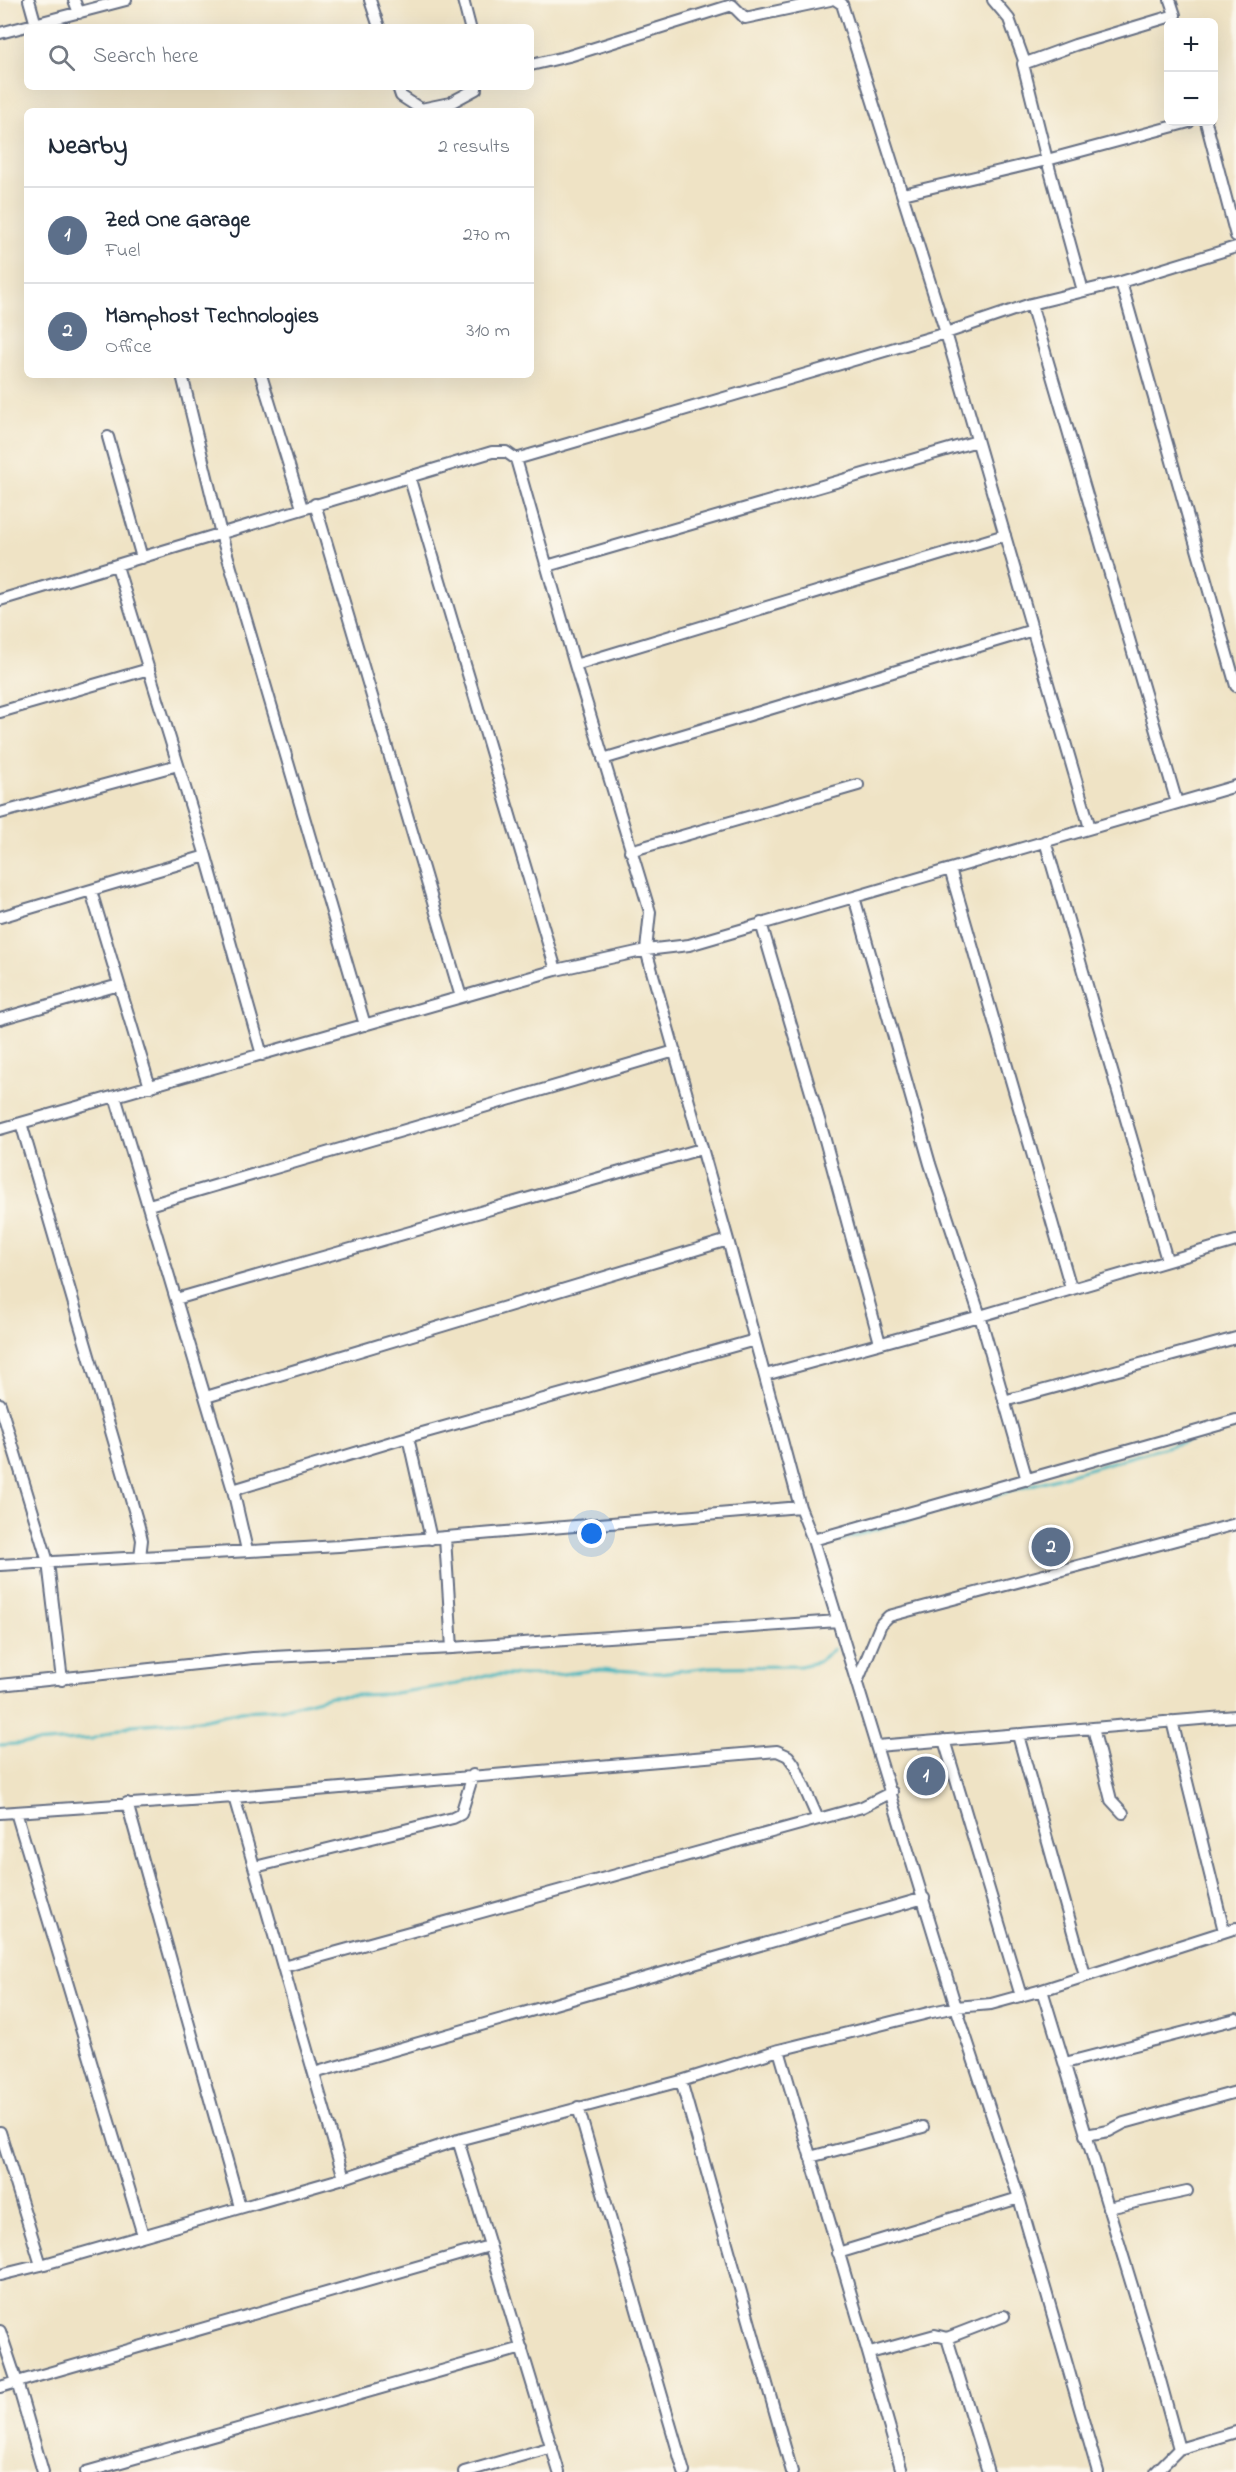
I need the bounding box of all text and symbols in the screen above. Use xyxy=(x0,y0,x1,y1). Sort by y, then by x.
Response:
map controls xyxy=(1164,18,1218,126)
button: + xyxy=(1164,18,1218,72)
search box xyxy=(24,24,534,90)
icon: search xyxy=(45,41,78,74)
text: Search here xyxy=(93,41,198,73)
button: − xyxy=(1164,72,1218,126)
text: Nearby xyxy=(48,128,127,166)
text: 2 results xyxy=(438,133,510,162)
text: Zed One Garage xyxy=(105,205,250,237)
text: 1 xyxy=(64,221,71,250)
text: 270 m xyxy=(463,221,510,250)
text: Fuel xyxy=(105,237,140,266)
text: Mamphost Technologies xyxy=(105,301,319,333)
text: 2 xyxy=(63,317,72,346)
text: 310 m xyxy=(466,317,510,346)
text: Office xyxy=(105,333,151,362)
your location xyxy=(577,1519,606,1548)
pin: 2 xyxy=(1032,1524,1070,1570)
pin: 1 xyxy=(906,1754,946,1798)

